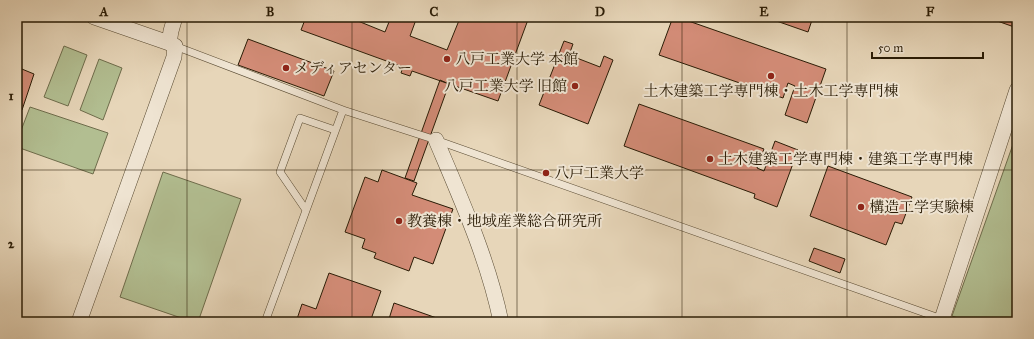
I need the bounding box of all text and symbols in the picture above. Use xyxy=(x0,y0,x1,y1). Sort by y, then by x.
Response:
text: A xyxy=(99,4,109,20)
text: B xyxy=(266,4,275,20)
text: C xyxy=(430,4,439,20)
text: D xyxy=(595,4,605,20)
text: E xyxy=(759,4,769,20)
text: F xyxy=(926,4,935,20)
scale bar xyxy=(872,34,983,60)
text: 50 m xyxy=(878,41,903,55)
place label: 八戸工業大学 本館 xyxy=(455,50,578,68)
marker: 八戸工業大学 本館 xyxy=(442,54,452,64)
place label: メディアセンター xyxy=(294,59,412,77)
marker: メディアセンター xyxy=(281,63,291,73)
marker: 土木建築工学専門棟・土木工学専門棟 xyxy=(766,71,776,81)
place label: 八戸工業大学 旧館 xyxy=(444,77,567,95)
marker: 八戸工業大学 旧館 xyxy=(570,81,580,91)
place label: 土木建築工学専門棟・土木工学専門棟 xyxy=(643,82,899,100)
text: 1 xyxy=(8,88,14,104)
place label: 土木建築工学専門棟・建築工学専門棟 xyxy=(718,150,973,168)
marker: 土木建築工学専門棟・建築工学専門棟 xyxy=(705,154,715,164)
place label: 八戸工業大学 xyxy=(554,164,644,182)
marker: 八戸工業大学 xyxy=(541,168,551,178)
place label: 構造工学実験棟 xyxy=(869,198,974,216)
marker: 構造工学実験棟 xyxy=(856,202,866,212)
place label: 教養棟・地域産業総合研究所 xyxy=(407,212,602,230)
marker: 教養棟・地域産業総合研究所 xyxy=(394,216,404,226)
text: 2 xyxy=(8,236,15,252)

